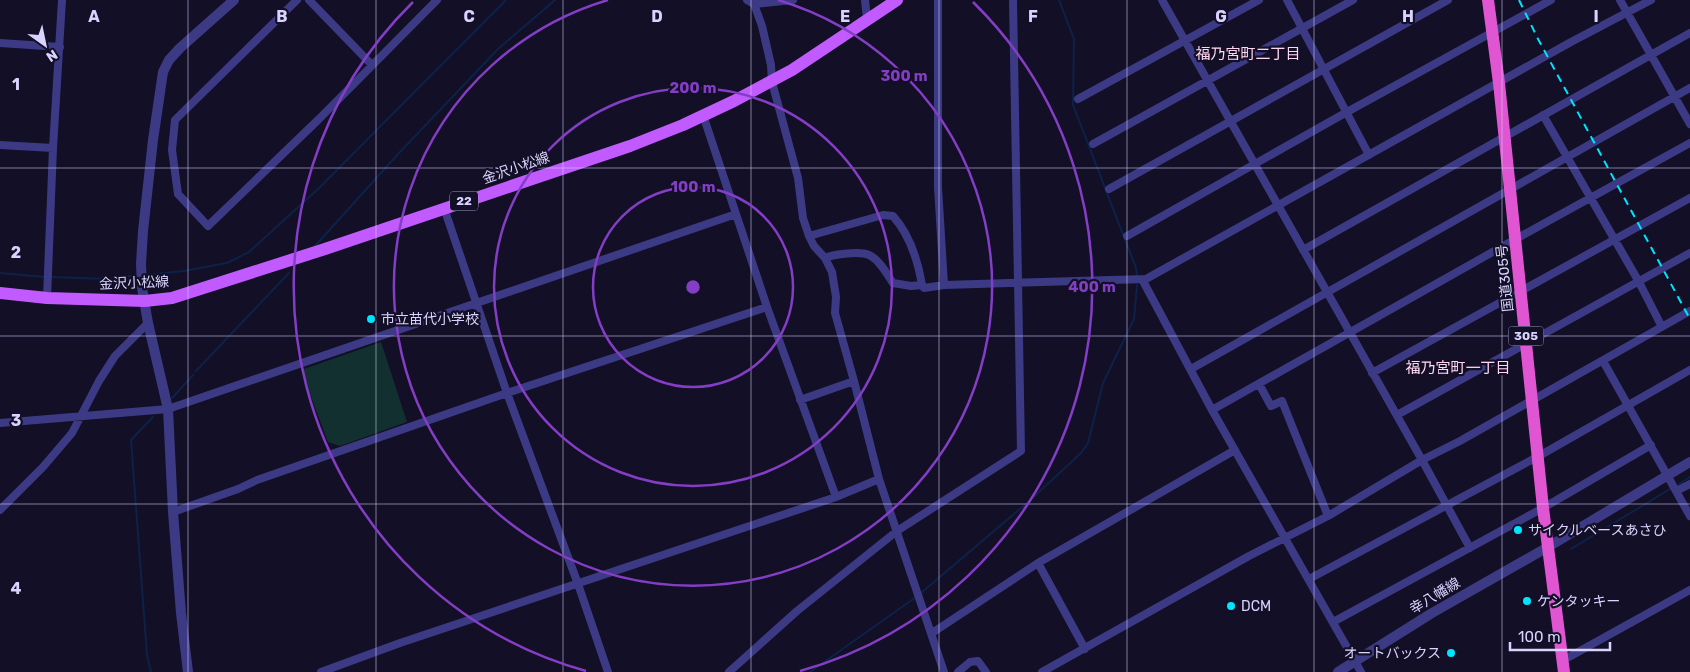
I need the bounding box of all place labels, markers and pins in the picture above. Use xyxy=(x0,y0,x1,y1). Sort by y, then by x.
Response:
centre of rings xyxy=(684,278,702,296)
place label: 市立苗代小学校 xyxy=(381,311,479,328)
marker: 市立苗代小学校 xyxy=(365,313,377,325)
place label: サイクルベースあさひ xyxy=(1528,522,1667,539)
marker: サイクルベースあさひ xyxy=(1512,524,1524,536)
place label: ケンタッキー xyxy=(1537,593,1621,610)
marker: ケンタッキー xyxy=(1521,595,1533,607)
place label: DCM xyxy=(1241,598,1271,615)
marker: DCM xyxy=(1225,600,1237,612)
place label: オートバックス xyxy=(1343,645,1441,662)
marker: オートバックス xyxy=(1445,647,1457,659)

